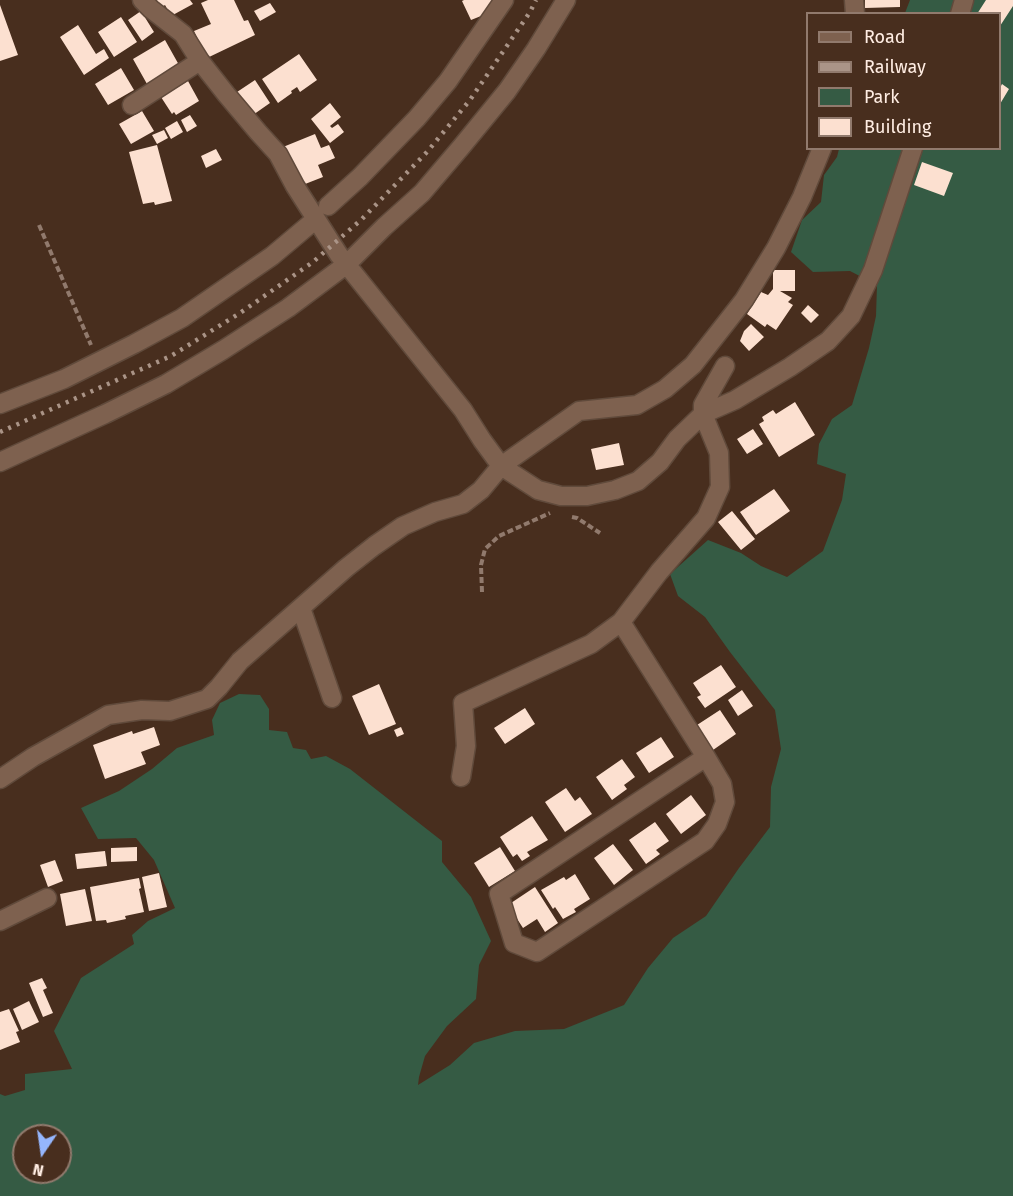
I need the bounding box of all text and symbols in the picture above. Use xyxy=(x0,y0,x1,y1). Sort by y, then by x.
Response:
legend xyxy=(806,12,1001,150)
text: Road xyxy=(864,26,906,48)
text: Railway xyxy=(864,56,926,78)
text: Park xyxy=(864,86,899,108)
text: Building xyxy=(864,116,931,138)
north arrow xyxy=(12,1124,72,1184)
text: N xyxy=(31,1160,46,1181)

